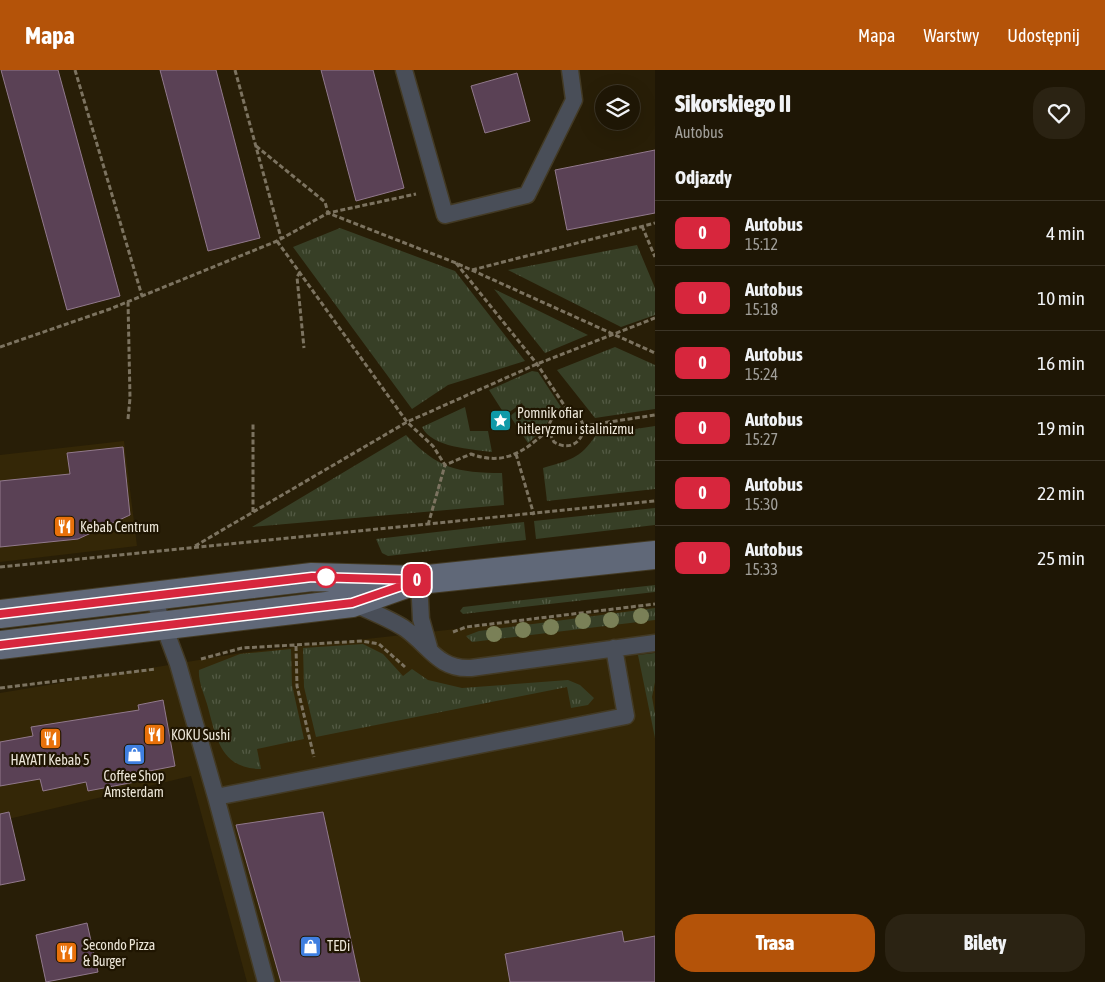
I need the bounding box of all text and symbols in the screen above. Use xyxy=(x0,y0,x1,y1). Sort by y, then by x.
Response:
text: Mapa xyxy=(25,22,75,49)
text: Mapa xyxy=(858,25,895,46)
text: Warstwy xyxy=(923,25,979,46)
text: Udostępnij xyxy=(1007,25,1080,46)
map controls xyxy=(595,85,640,130)
button: layers xyxy=(595,85,640,130)
button: heart xyxy=(1033,87,1085,139)
text: Sikorskiego II xyxy=(675,90,791,117)
text: Autobus xyxy=(675,123,724,141)
text: Odjazdy xyxy=(675,166,732,188)
text: Autobus xyxy=(745,213,803,235)
text: 0 xyxy=(698,222,707,243)
text: 4 min xyxy=(1046,222,1085,244)
text: 15:12 xyxy=(745,235,778,253)
text: Autobus xyxy=(745,278,803,300)
text: 0 xyxy=(698,287,707,308)
text: 10 min xyxy=(1037,287,1085,309)
text: 15:18 xyxy=(745,300,778,318)
text: Autobus xyxy=(745,343,803,365)
text: 0 xyxy=(698,352,707,373)
text: 16 min xyxy=(1037,352,1085,374)
text: 15:24 xyxy=(745,365,778,383)
place label: Pomnik ofiar hitleryzmu i stalinizmu xyxy=(517,405,634,437)
text: Autobus xyxy=(745,408,803,430)
place icon: Pomnik ofiar hitleryzmu i stalinizmu xyxy=(489,409,513,433)
text: 0 xyxy=(698,417,707,438)
text: 19 min xyxy=(1037,417,1085,439)
text: 15:27 xyxy=(745,430,778,448)
text: Autobus xyxy=(745,473,803,495)
text: 0 xyxy=(698,482,707,503)
text: 22 min xyxy=(1037,482,1085,504)
text: 15:30 xyxy=(745,495,778,513)
restaurant icon: Kebab Centrum xyxy=(52,515,76,539)
place label: Kebab Centrum xyxy=(80,519,159,535)
text: Autobus xyxy=(745,538,803,560)
text: 0 xyxy=(698,547,707,568)
text: 25 min xyxy=(1037,547,1085,569)
text: 15:33 xyxy=(745,560,778,578)
line badge: 0 xyxy=(401,564,433,596)
unlabelled marker xyxy=(315,566,337,588)
text: 0 xyxy=(413,569,421,590)
restaurant icon: KOKU Sushi xyxy=(143,723,167,747)
restaurant icon: HAYATI Kebab 5 xyxy=(38,726,62,750)
place label: KOKU Sushi xyxy=(171,727,230,743)
shop icon: Coffee Shop Amsterdam xyxy=(122,742,146,766)
place label: HAYATI Kebab 5 xyxy=(11,752,89,768)
place label: Coffee Shop Amsterdam xyxy=(104,768,165,800)
button: Trasa xyxy=(675,914,875,972)
button: Bilety xyxy=(885,914,1085,972)
shop icon: TEDi xyxy=(299,934,323,958)
place label: Secondo Pizza & Burger xyxy=(83,937,155,969)
place label: TEDi xyxy=(327,938,350,954)
restaurant icon: Secondo Pizza & Burger xyxy=(55,941,79,965)

